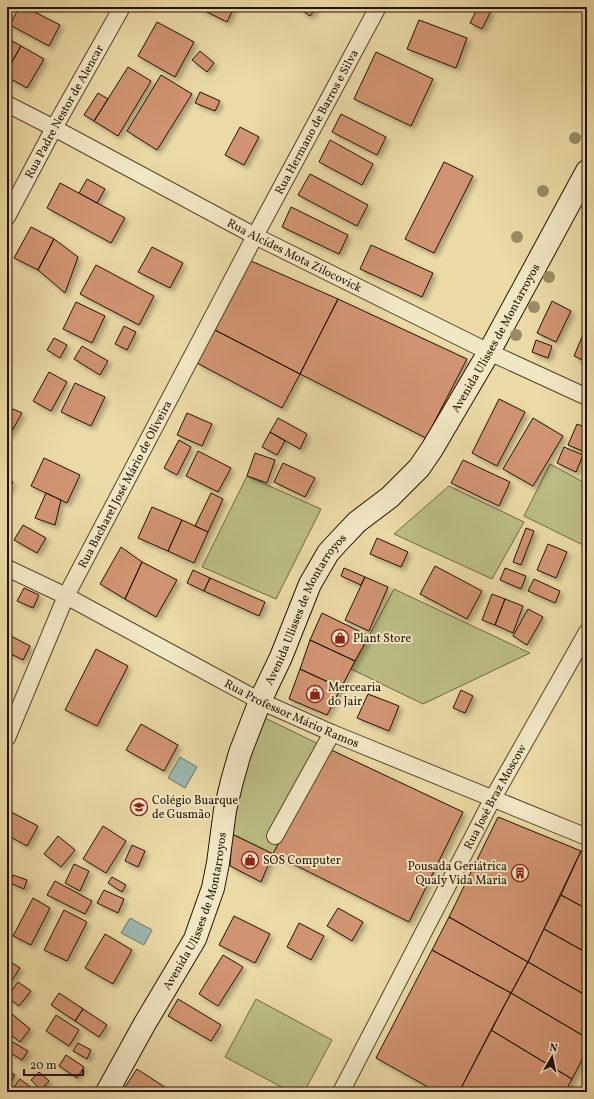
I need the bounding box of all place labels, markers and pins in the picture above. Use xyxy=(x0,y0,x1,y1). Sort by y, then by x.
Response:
shop icon: Plant Store xyxy=(330,628,350,648)
place label: Plant Store xyxy=(353,631,411,647)
place label: Mercearia do Jair xyxy=(328,680,381,710)
shop icon: Mercearia do Jair xyxy=(305,684,325,704)
place label: Colégio Buarque de Gusmão xyxy=(152,793,238,823)
school or university icon: Colégio Buarque de Gusmão xyxy=(129,797,149,817)
shop icon: SOS Computer xyxy=(240,850,260,870)
place label: SOS Computer xyxy=(263,853,341,869)
place label: Pousada Geriátrica Qualy Vida Maria xyxy=(408,859,507,889)
building icon: Pousada Geriátrica Qualy Vida Maria xyxy=(510,863,530,883)

